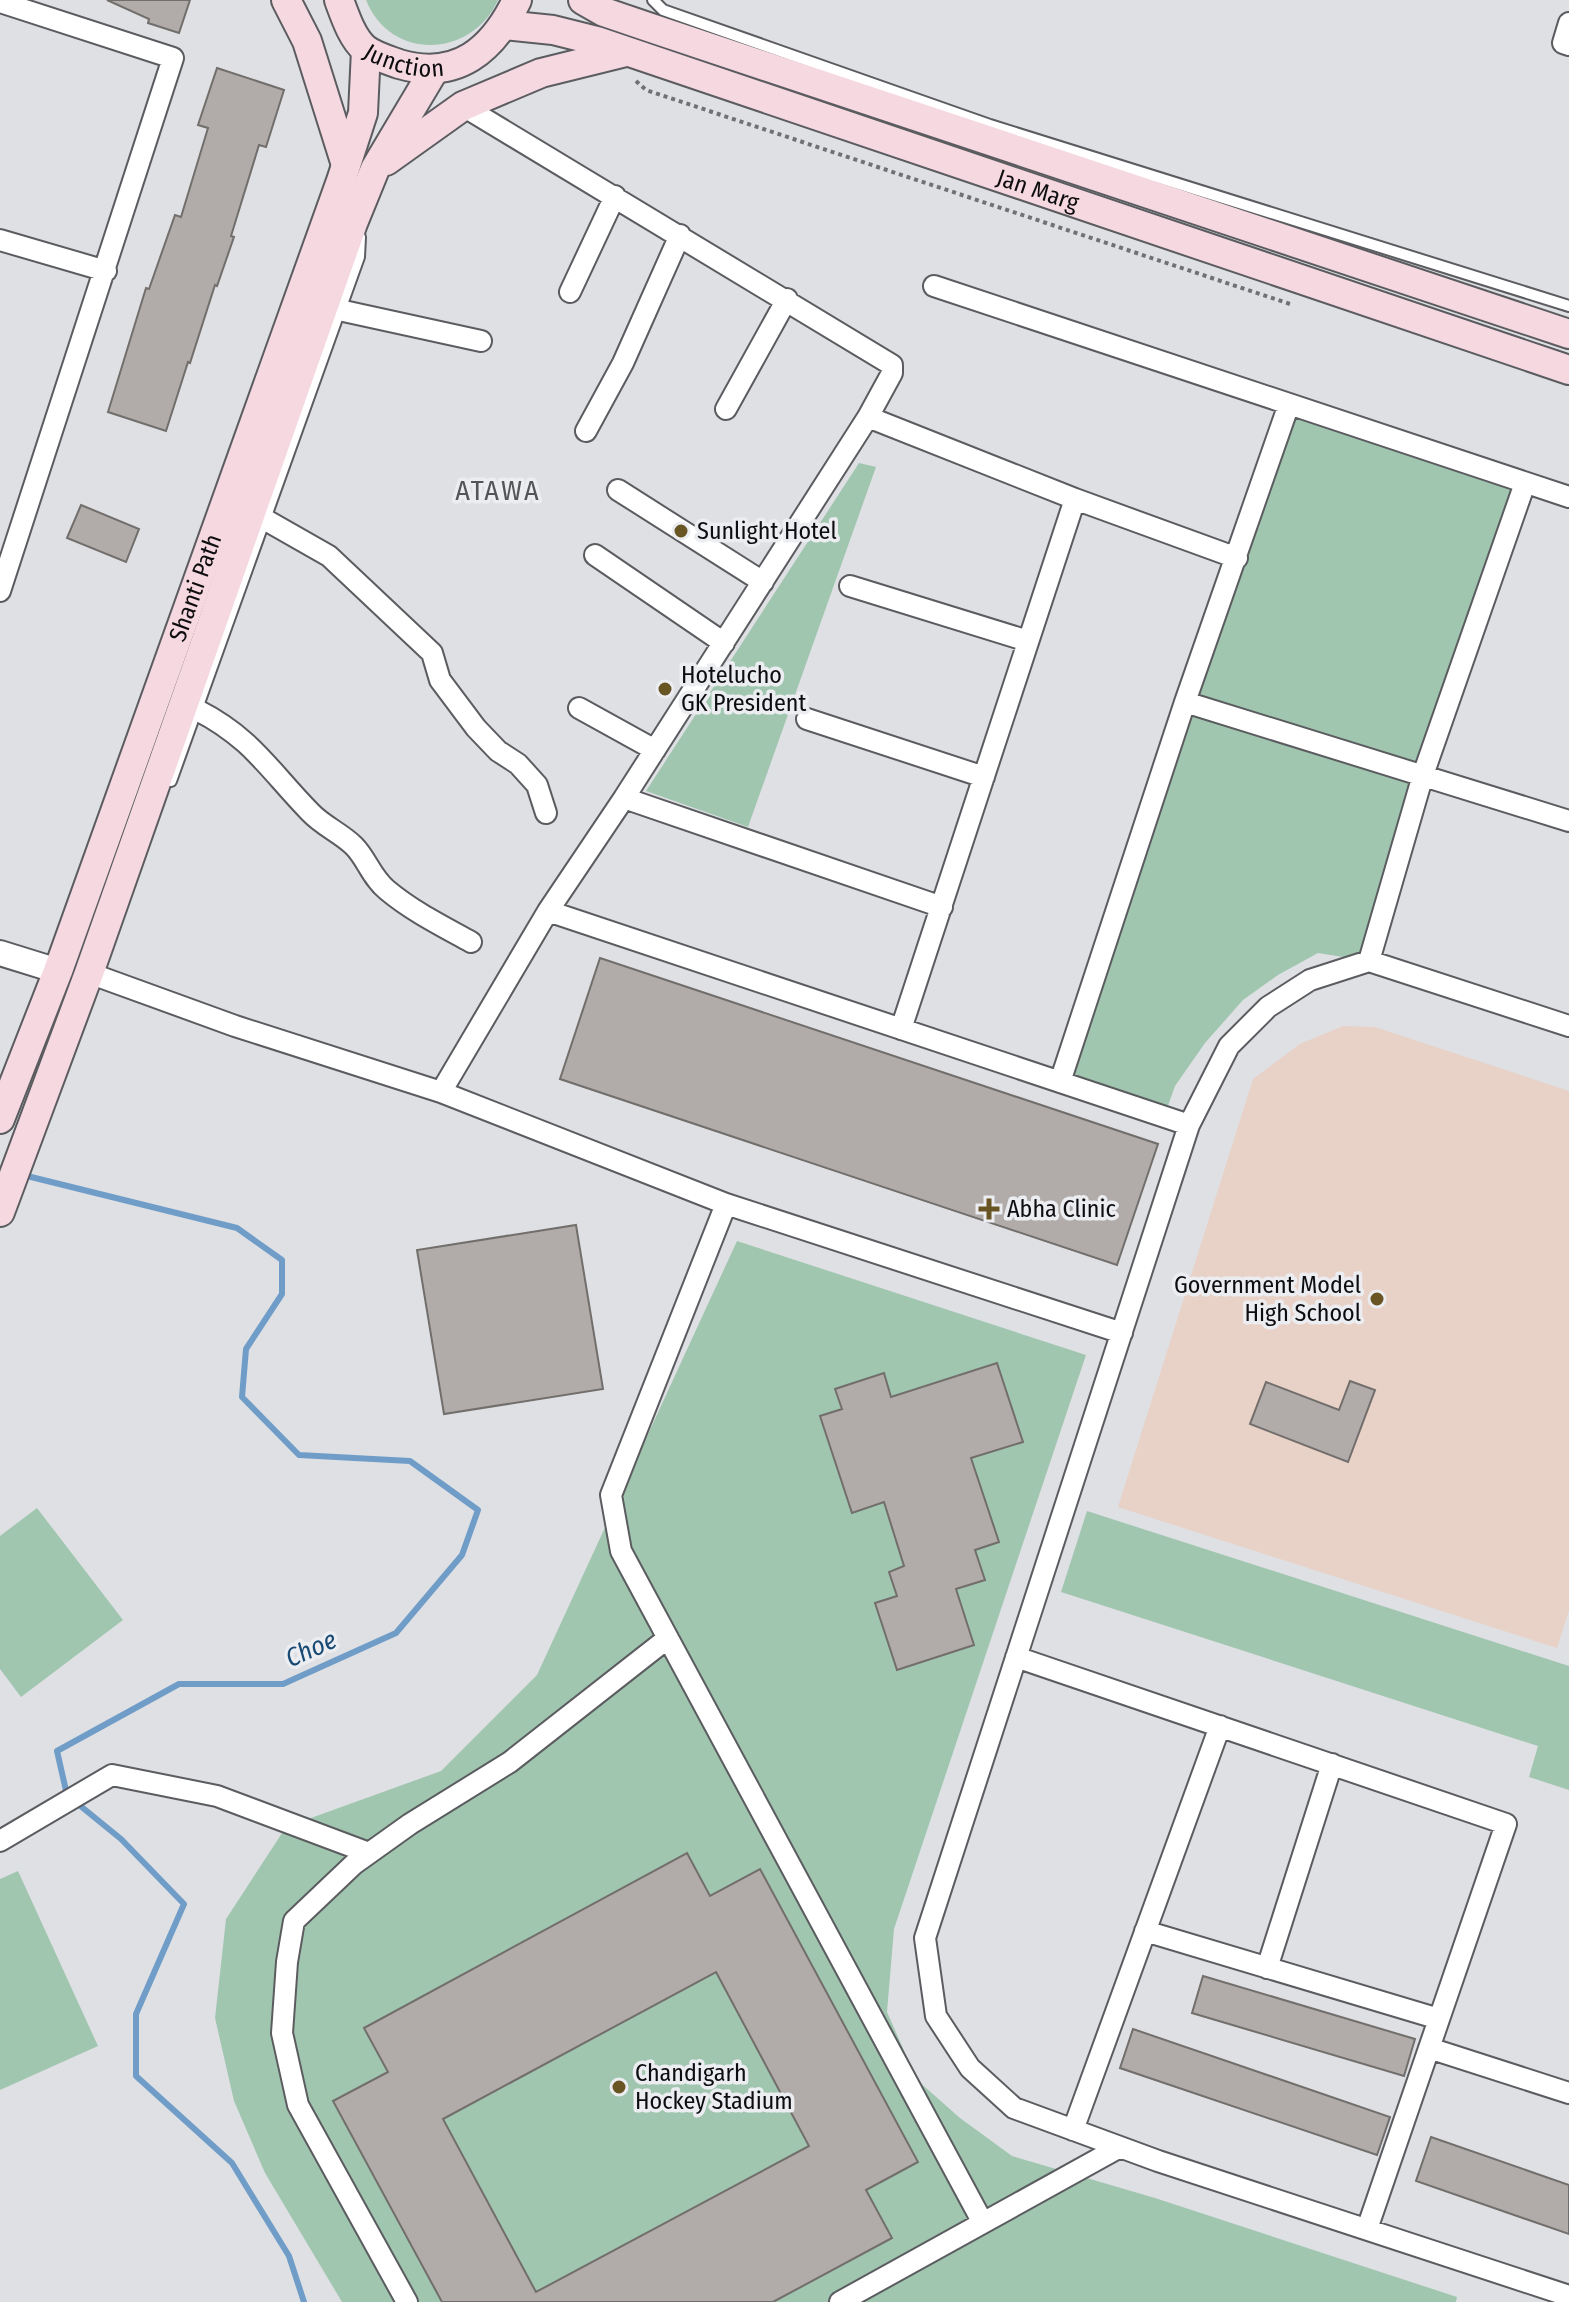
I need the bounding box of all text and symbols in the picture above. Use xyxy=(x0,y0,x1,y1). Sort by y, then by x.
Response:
street label: Junction xyxy=(359,38,445,83)
street label: Jan Marg xyxy=(993,163,1083,217)
district label: ATAWA xyxy=(455,474,541,507)
place label: Sunlight Hotel xyxy=(697,517,837,545)
marker: Sunlight Hotel xyxy=(672,522,690,540)
street label: Shanti Path xyxy=(163,530,227,645)
place label: Hotelucho GK President xyxy=(681,661,806,717)
marker: Hotelucho GK President xyxy=(656,680,674,698)
place label: Abha Clinic xyxy=(1007,1195,1116,1223)
marker: Abha Clinic xyxy=(978,1198,1000,1220)
place label: Government Model High School xyxy=(1174,1271,1361,1327)
marker: Government Model High School xyxy=(1368,1290,1386,1308)
water label: Choe xyxy=(281,1624,341,1674)
place label: Chandigarh Hockey Stadium xyxy=(635,2059,793,2115)
marker: Chandigarh Hockey Stadium xyxy=(610,2078,628,2096)

